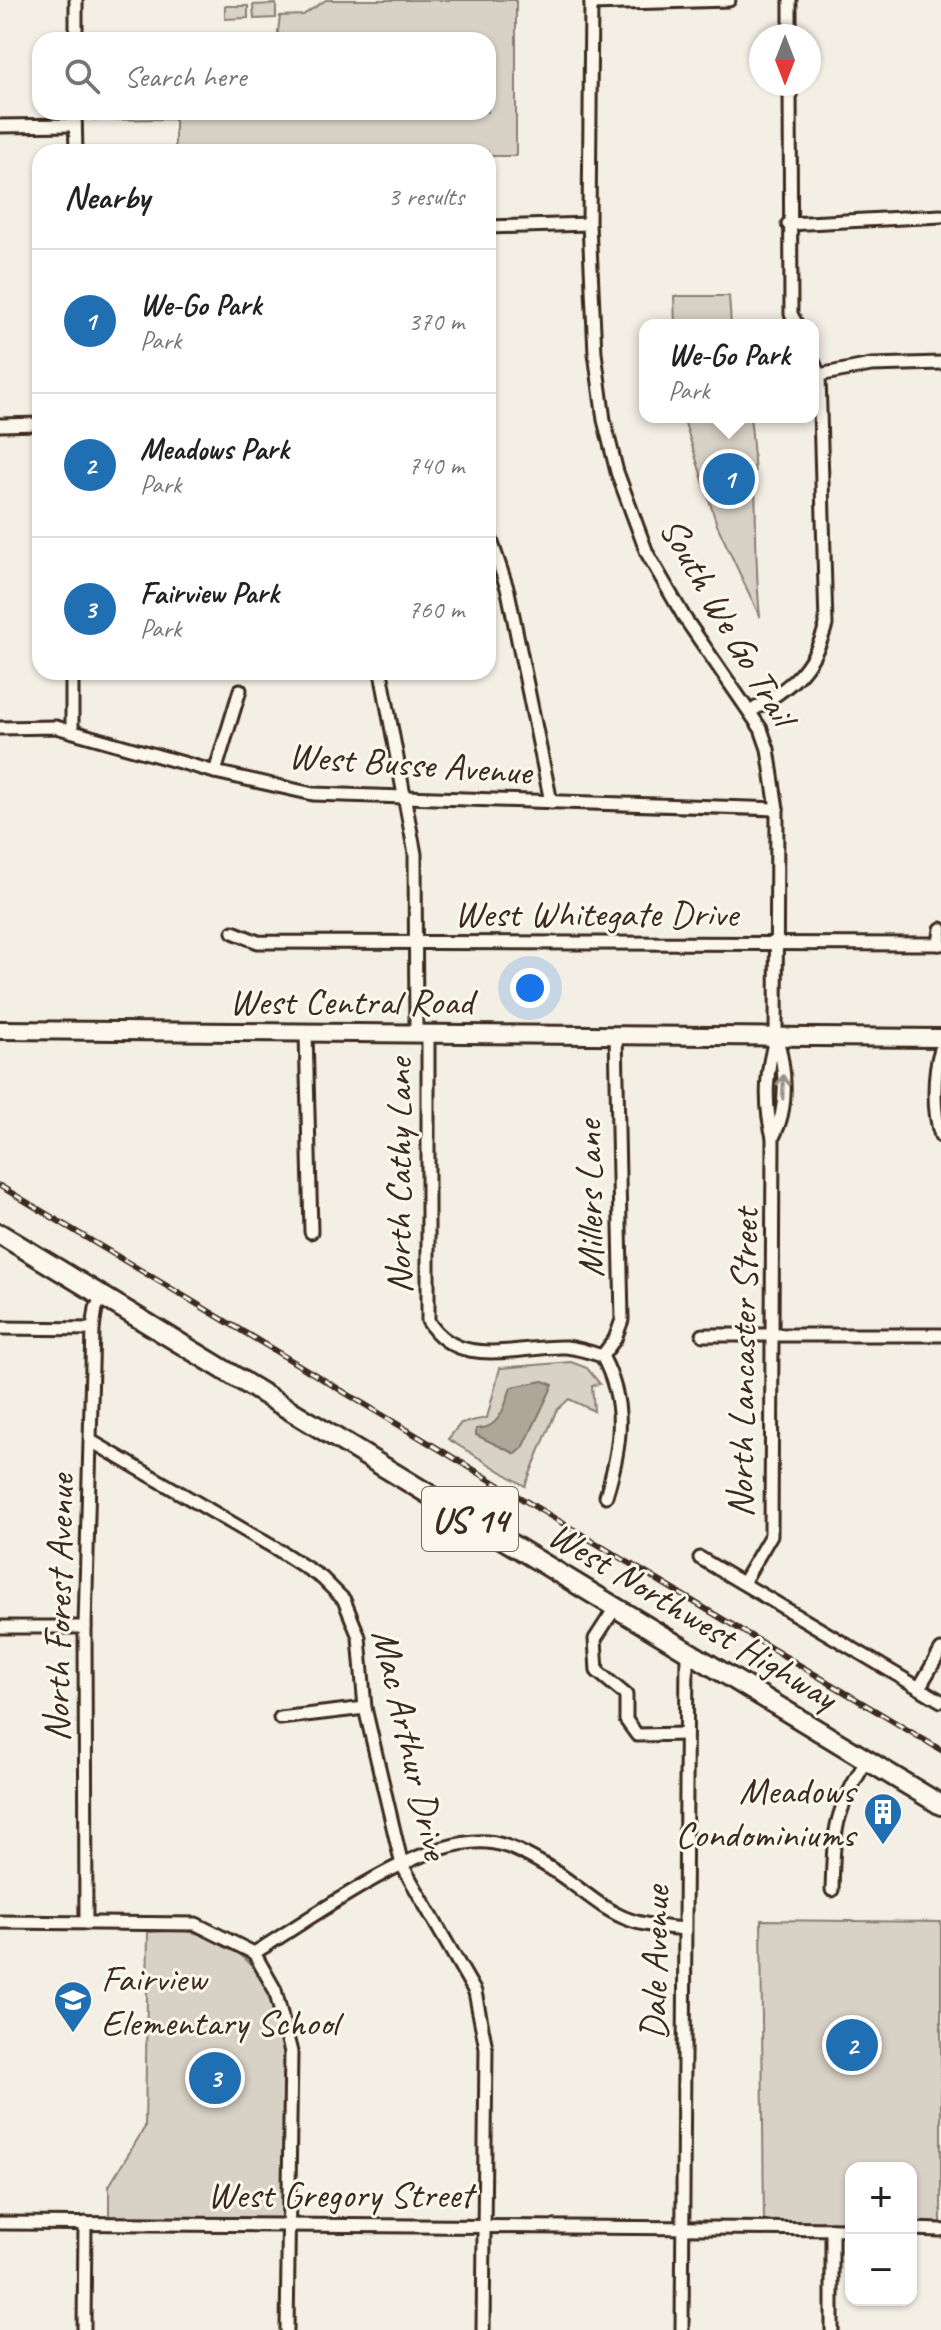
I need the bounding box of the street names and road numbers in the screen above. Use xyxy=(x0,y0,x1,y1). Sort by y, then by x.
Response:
street label: South We Go Trail xyxy=(649,509,809,739)
street label: West Busse Avenue xyxy=(287,732,536,796)
street label: West Whitegate Drive xyxy=(454,890,741,937)
street label: West Central Road xyxy=(229,978,479,1025)
street label: North Cathy Lane xyxy=(375,1056,422,1294)
street label: Millers Lane xyxy=(565,1117,614,1278)
street label: North Lancaster Street xyxy=(716,1205,769,1518)
street label: North Forest Avenue xyxy=(33,1471,84,1742)
road number: US 14 xyxy=(422,1487,518,1551)
street label: West Northwest Highway xyxy=(540,1511,848,1722)
street label: Mac Arthur Drive xyxy=(361,1625,460,1866)
street label: Dale Avenue xyxy=(630,1883,679,2040)
street label: West Gregory Street xyxy=(207,2171,478,2218)

